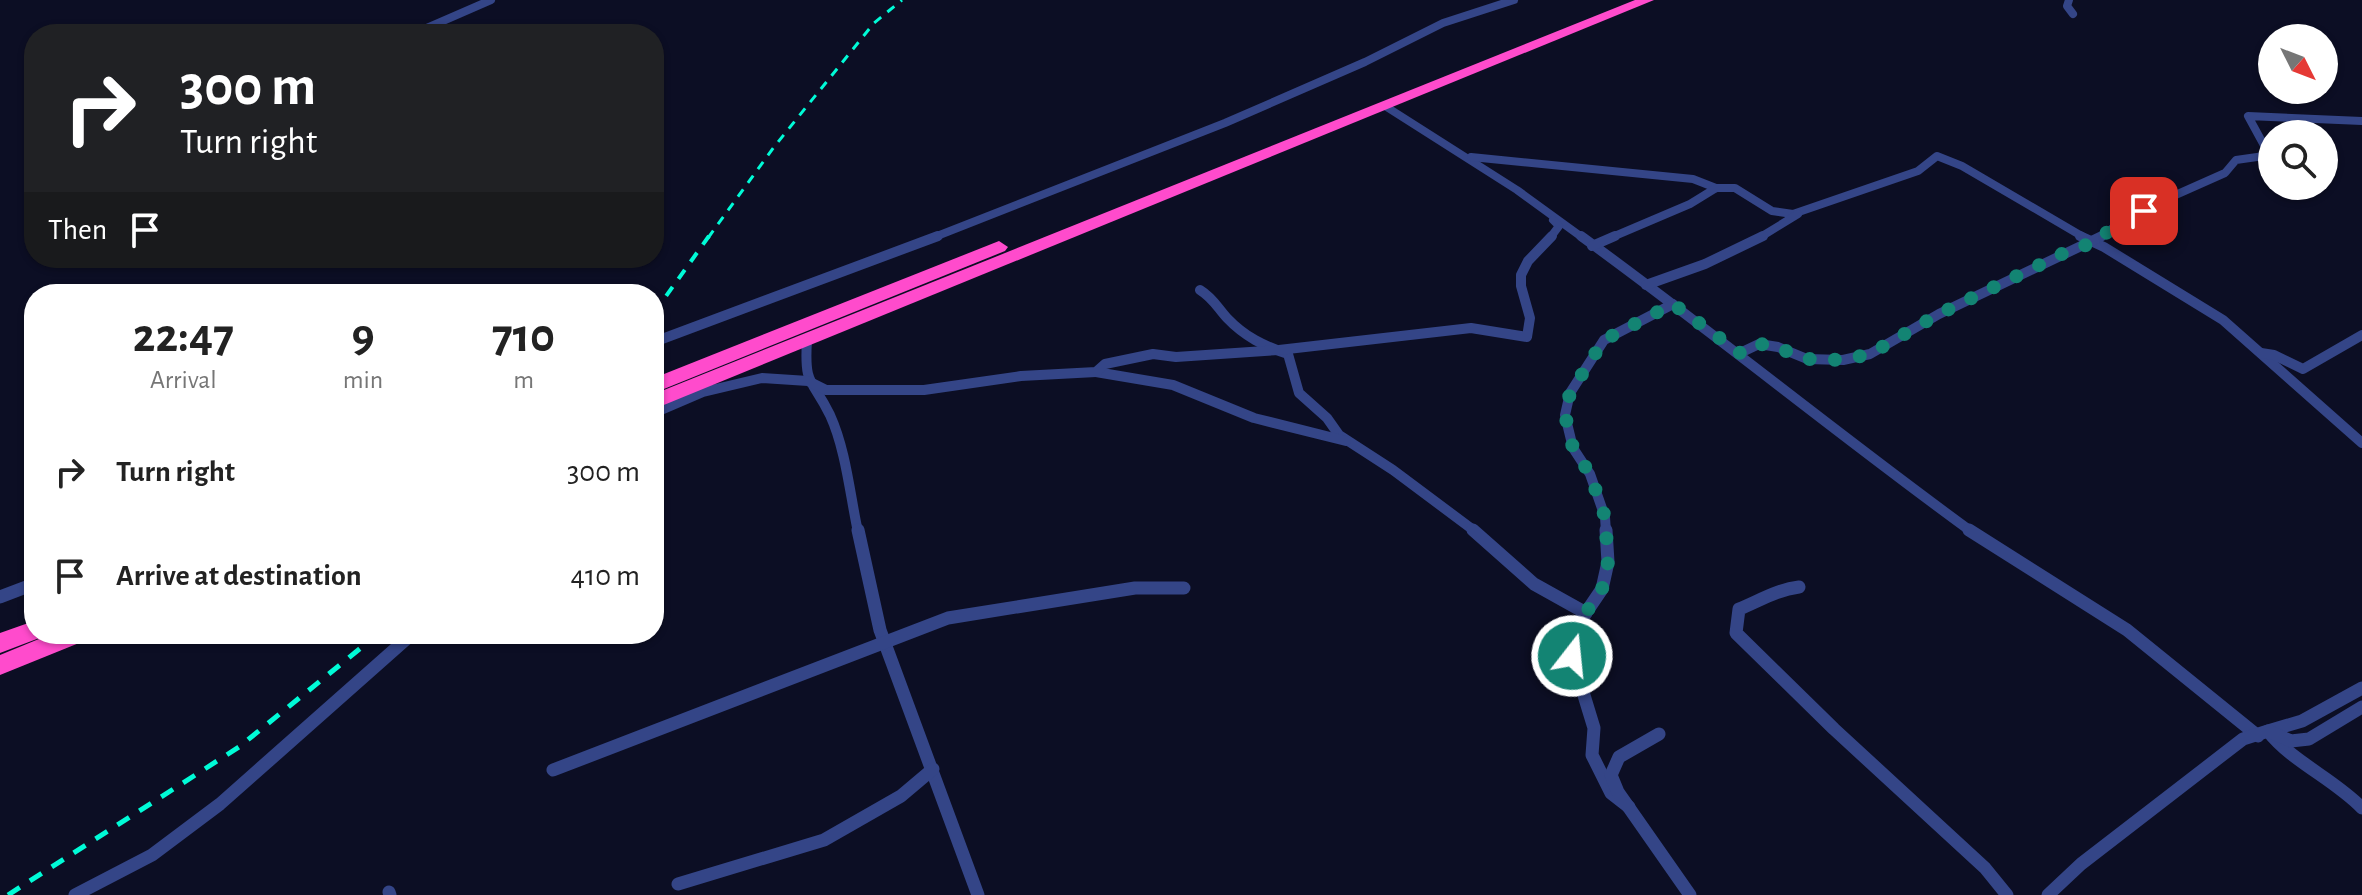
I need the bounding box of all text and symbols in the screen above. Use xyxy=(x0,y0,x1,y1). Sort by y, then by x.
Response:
north arrow xyxy=(2258,24,2338,104)
map controls xyxy=(2258,24,2338,200)
icon: right xyxy=(48,56,152,160)
text: 300 m xyxy=(180,59,316,115)
button: search xyxy=(2258,120,2338,200)
text: Turn right xyxy=(180,124,317,160)
pin xyxy=(2110,177,2178,245)
icon: arrive xyxy=(2122,189,2166,233)
icon: arrive xyxy=(123,208,167,252)
text: Then xyxy=(48,215,107,245)
text: 22:47 xyxy=(133,313,234,361)
text: 9 xyxy=(351,313,375,361)
text: 710 xyxy=(492,313,555,361)
text: Arrival xyxy=(150,367,217,393)
text: min xyxy=(343,367,383,393)
text: m xyxy=(513,367,534,393)
icon: right xyxy=(48,450,92,494)
text: Turn right xyxy=(116,457,235,487)
text: 300 m xyxy=(567,457,640,487)
icon: arrive xyxy=(48,554,92,598)
text: Arrive at destination xyxy=(116,561,362,591)
text: 410 m xyxy=(570,561,640,591)
position arrow xyxy=(1530,614,1614,698)

